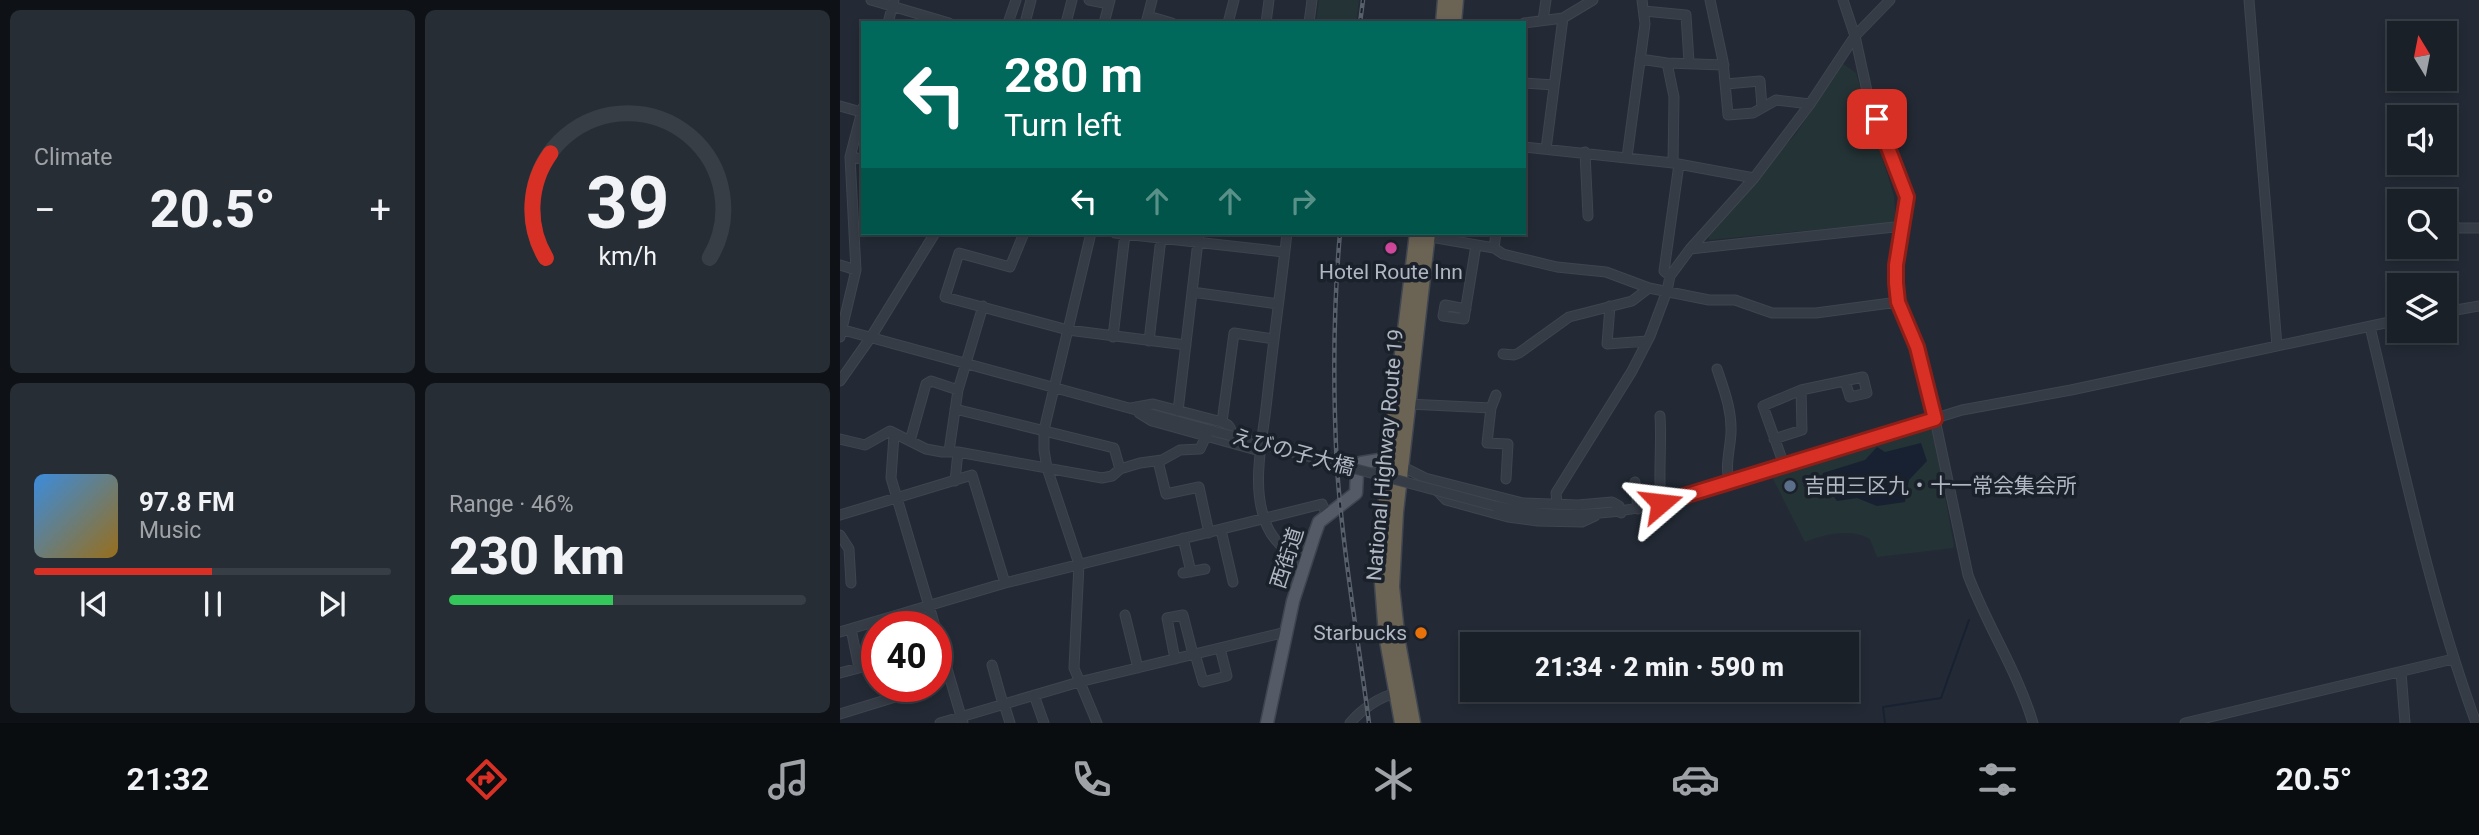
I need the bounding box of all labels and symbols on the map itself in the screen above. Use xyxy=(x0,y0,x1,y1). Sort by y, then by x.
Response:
north arrow xyxy=(2387,21,2457,91)
pin xyxy=(1847,89,1907,149)
marker: Hotel Route Inn xyxy=(1383,240,1399,256)
place label: Hotel Route Inn xyxy=(1319,260,1463,284)
street label: National Highway Route 19 xyxy=(1362,328,1408,582)
street label: えびの子大橋 xyxy=(1229,424,1357,480)
position arrow xyxy=(1624,466,1698,540)
place label: 吉田三区九・十一常会集会所 xyxy=(1804,474,2077,498)
marker: 吉田三区九・十一常会集会所 xyxy=(1782,478,1798,494)
street label: 西街道 xyxy=(1266,524,1308,592)
speed limit sign: 40 xyxy=(861,611,952,702)
place label: Starbucks xyxy=(1313,621,1407,645)
marker: Starbucks xyxy=(1413,625,1429,641)

